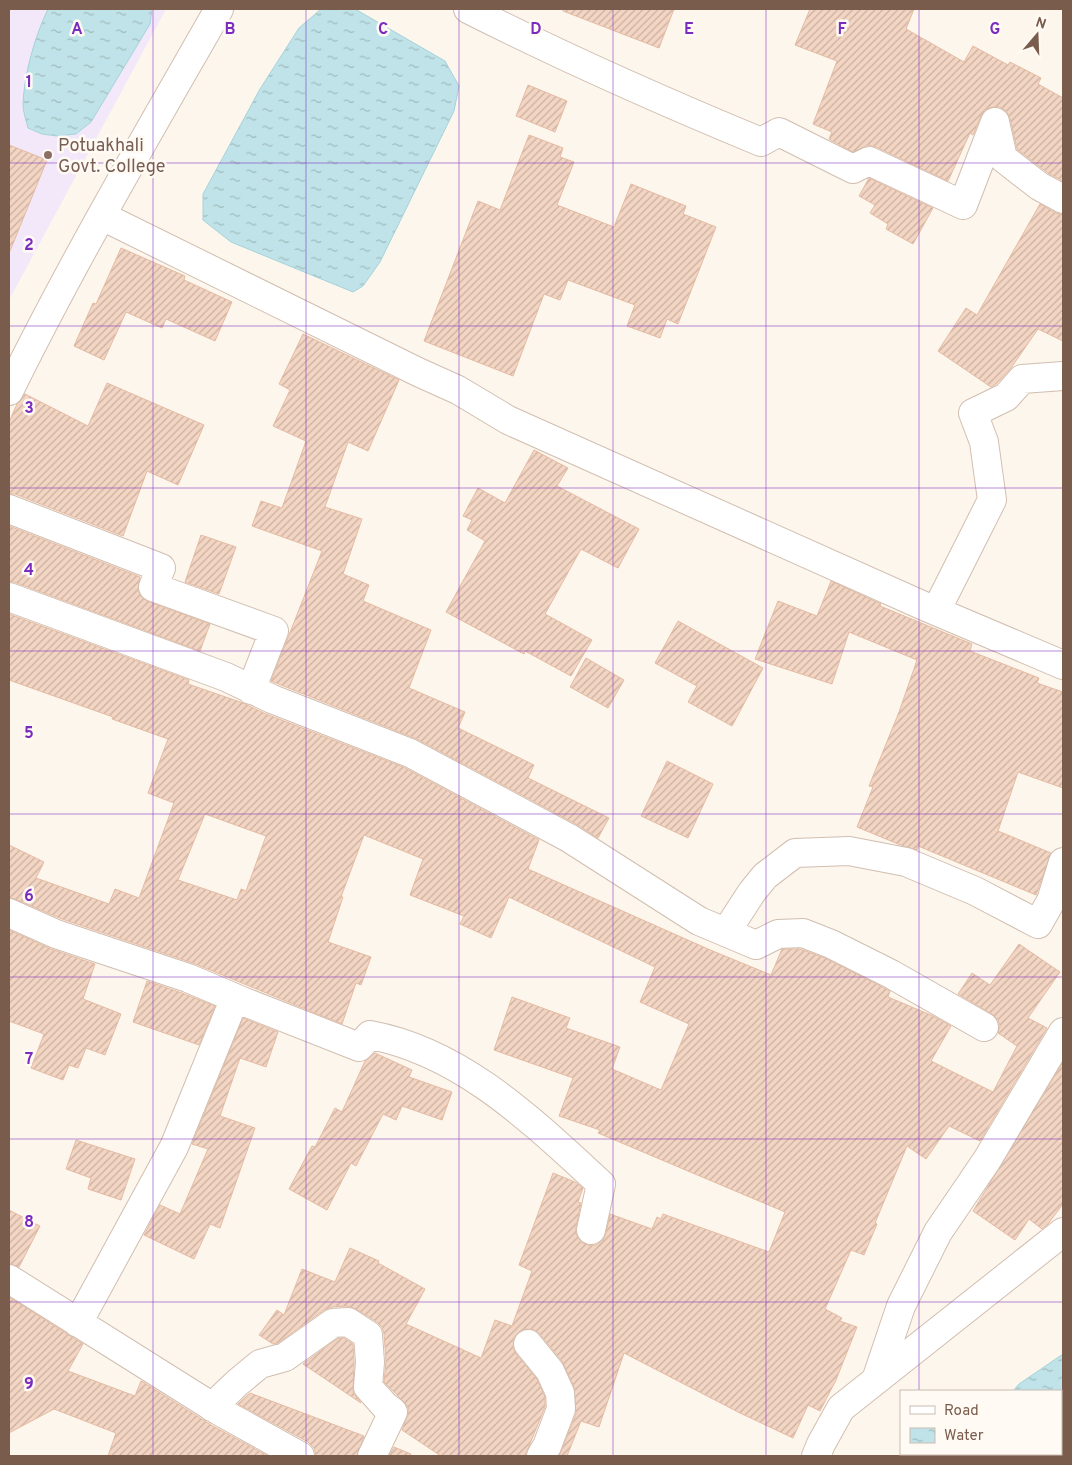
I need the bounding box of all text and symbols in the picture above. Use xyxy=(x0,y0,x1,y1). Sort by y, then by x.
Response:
north arrow xyxy=(1012,10,1062,60)
text: N xyxy=(1033,14,1048,34)
text: A xyxy=(71,20,83,40)
text: B xyxy=(224,20,236,40)
text: C xyxy=(378,20,388,40)
text: D xyxy=(530,20,542,40)
text: E xyxy=(684,20,694,40)
text: F xyxy=(837,20,847,40)
text: G xyxy=(990,20,1000,40)
text: 1 xyxy=(26,73,32,93)
place label: Potuakhali Govt. College xyxy=(58,135,165,179)
marker: Potuakhali Govt. College xyxy=(42,149,54,161)
text: 2 xyxy=(24,236,34,256)
text: 3 xyxy=(24,399,34,419)
text: 4 xyxy=(24,561,34,581)
text: 5 xyxy=(24,724,34,744)
text: 6 xyxy=(24,887,34,907)
text: 7 xyxy=(25,1050,33,1070)
text: 8 xyxy=(24,1213,34,1233)
text: 9 xyxy=(24,1375,34,1395)
legend xyxy=(900,1390,1062,1455)
text: Road xyxy=(944,1402,979,1421)
text: Water xyxy=(944,1427,984,1446)

